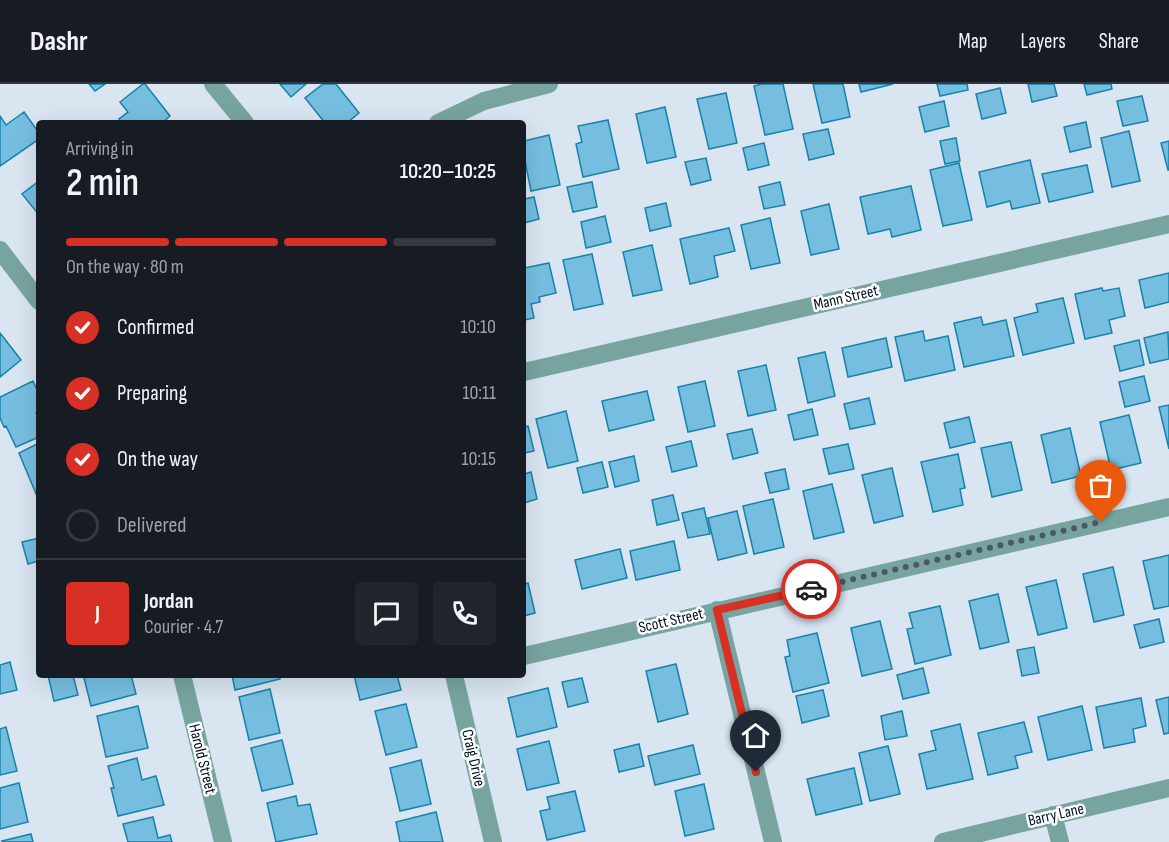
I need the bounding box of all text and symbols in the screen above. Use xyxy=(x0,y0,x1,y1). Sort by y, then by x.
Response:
text: Dashr xyxy=(30,25,88,58)
text: Map xyxy=(958,29,987,54)
text: Layers xyxy=(1020,29,1066,54)
text: Share xyxy=(1099,29,1139,54)
text: Arriving in xyxy=(66,137,134,161)
text: 10:20–10:25 xyxy=(400,158,496,185)
text: 2 min xyxy=(66,160,139,207)
text: On the way · 80 m xyxy=(66,255,184,279)
street label: Mann Street xyxy=(812,281,880,315)
icon: check xyxy=(66,311,99,344)
text: Confirmed xyxy=(117,314,194,341)
text: 10:10 xyxy=(461,315,496,339)
icon: check xyxy=(66,377,99,410)
text: Preparing xyxy=(117,380,187,407)
text: 10:11 xyxy=(463,381,496,405)
icon: check xyxy=(66,443,99,476)
text: On the way xyxy=(117,446,198,473)
text: 10:15 xyxy=(462,447,496,471)
pin xyxy=(1075,460,1126,522)
icon: bag xyxy=(1084,469,1117,502)
text: Delivered xyxy=(117,512,186,539)
courier xyxy=(781,559,841,619)
icon: car xyxy=(795,573,828,606)
button: chat xyxy=(355,582,418,645)
button: phone xyxy=(433,582,496,645)
text: Jordan xyxy=(144,588,193,615)
text: J xyxy=(95,600,100,627)
street label: Scott Street xyxy=(637,604,705,638)
text: Courier · 4.7 xyxy=(144,615,223,639)
pin xyxy=(730,710,781,772)
icon: home xyxy=(739,719,772,752)
street label: Harold Street xyxy=(184,722,220,796)
street label: Craig Drive xyxy=(457,728,489,788)
street label: Barry Lane xyxy=(1026,799,1086,831)

